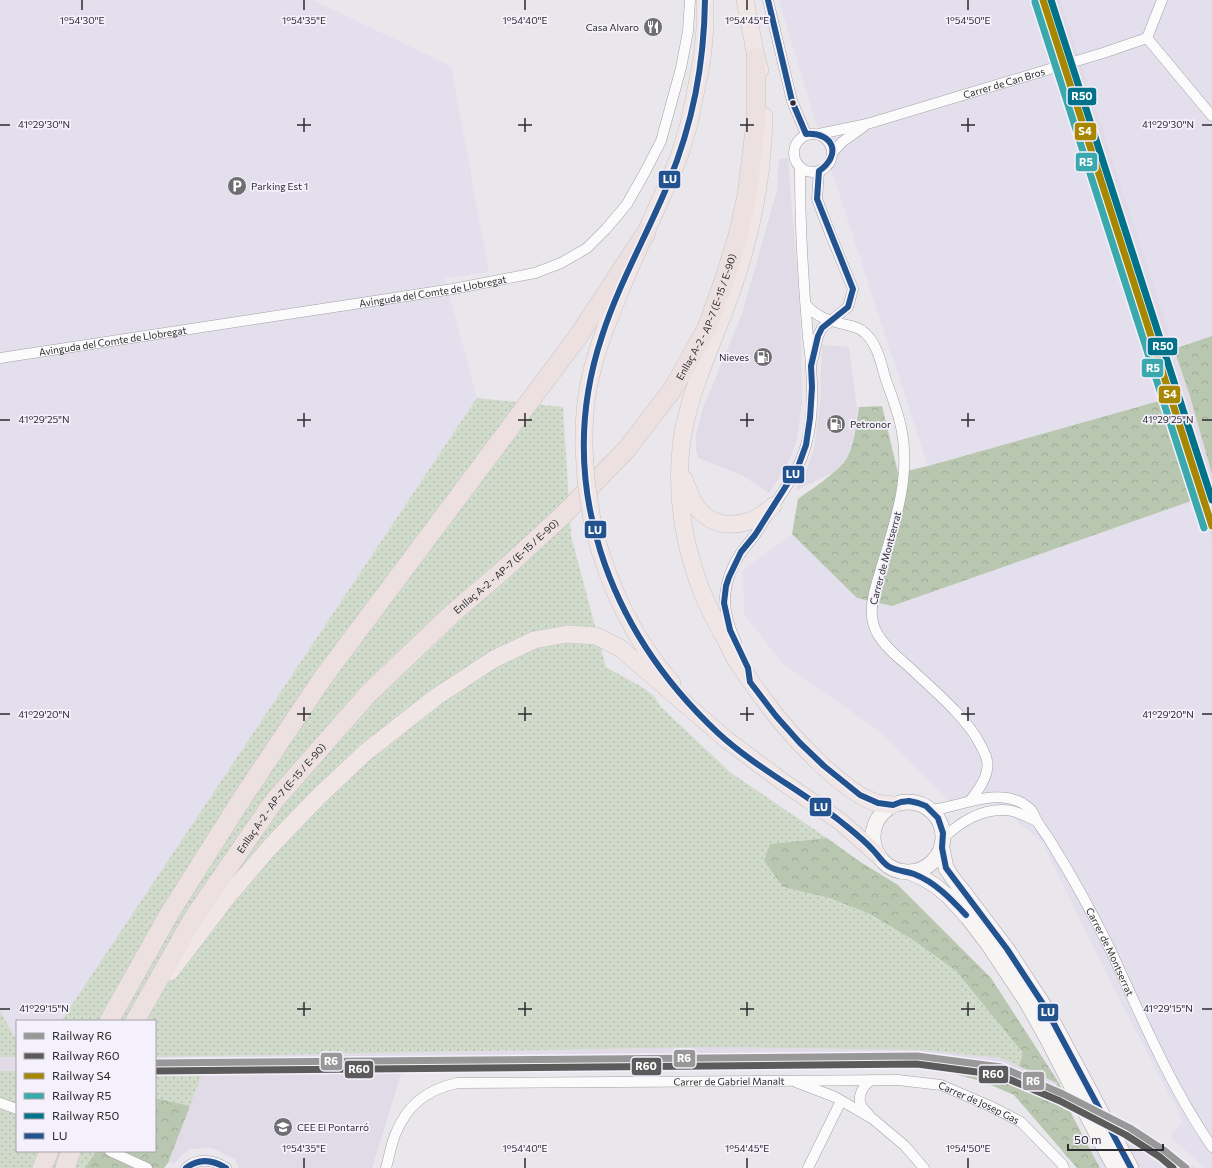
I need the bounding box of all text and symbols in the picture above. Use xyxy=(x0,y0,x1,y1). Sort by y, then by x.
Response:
text: 1°54'30"E xyxy=(60,14,104,26)
text: 1°54'35"E xyxy=(282,14,326,26)
text: 1°54'40"E xyxy=(502,14,548,26)
text: 1°54'45"E xyxy=(725,14,769,26)
text: 1°54'50"E xyxy=(946,14,990,26)
restaurant icon: Casa Alvaro xyxy=(642,16,664,38)
place label: Casa Alvaro xyxy=(586,21,639,33)
street label: Carrer de Can Bros xyxy=(962,65,1047,101)
line badge: R50 xyxy=(1067,87,1097,106)
text: R50 xyxy=(1071,89,1093,102)
unlabelled marker xyxy=(788,98,798,108)
text: 41°29'30"N xyxy=(18,118,70,130)
text: 41°29'30"N xyxy=(1142,118,1194,130)
line badge: S4 xyxy=(1074,122,1097,141)
text: S4 xyxy=(1078,124,1092,137)
line badge: R5 xyxy=(1075,152,1098,172)
text: R5 xyxy=(1079,155,1093,168)
line badge: LU xyxy=(658,170,681,189)
text: LU xyxy=(663,172,677,185)
parking icon: Parking Est 1 xyxy=(226,175,248,197)
place label: Parking Est 1 xyxy=(251,180,308,192)
street label: Enllaç A-2 - AP-7 (E-15 / E-90) xyxy=(673,252,738,382)
street label: Avinguda del Comte de Llobregat xyxy=(358,273,508,309)
street label: Avinguda del Comte de Llobregat xyxy=(38,324,187,358)
line badge: R50 xyxy=(1147,337,1178,356)
text: R50 xyxy=(1152,339,1174,352)
fuel station icon: Nieves xyxy=(752,346,774,368)
place label: Nieves xyxy=(719,351,749,363)
line badge: R5 xyxy=(1141,358,1164,378)
text: R5 xyxy=(1146,361,1160,374)
line badge: S4 xyxy=(1158,385,1181,404)
text: S4 xyxy=(1163,387,1177,400)
text: 41°29'25"N xyxy=(19,413,69,425)
fuel station icon: Petronor xyxy=(825,413,847,435)
text: 41°29'25"N xyxy=(1143,413,1193,425)
place label: Petronor xyxy=(850,418,891,430)
line badge: LU xyxy=(782,465,805,484)
text: LU xyxy=(786,467,800,480)
street label: Carrer de Montserrat xyxy=(867,510,903,606)
street label: Enllaç A-2 - AP-7 (E-15 / E-90) xyxy=(451,516,561,616)
line badge: LU xyxy=(584,520,607,539)
text: LU xyxy=(588,523,602,536)
text: 41°29'20"N xyxy=(18,708,70,720)
text: 41°29'20"N xyxy=(1142,708,1194,720)
street label: Enllaç A-2 - AP-7 (E-15 / E-90) xyxy=(234,741,328,855)
line badge: LU xyxy=(809,797,832,817)
text: LU xyxy=(814,800,828,813)
street label: Carrer de Montserrat xyxy=(1084,905,1136,997)
text: 41°29'15"N xyxy=(19,1002,69,1014)
text: 41°29'15"N xyxy=(1143,1002,1193,1014)
line badge: LU xyxy=(1037,1003,1059,1022)
text: LU xyxy=(1041,1005,1055,1018)
legend xyxy=(16,1020,156,1152)
text: Railway R6 xyxy=(52,1028,112,1042)
text: Railway R60 xyxy=(52,1048,120,1062)
line badge: R6 xyxy=(673,1049,696,1068)
text: R6 xyxy=(677,1051,691,1064)
line badge: R6 xyxy=(320,1052,343,1071)
text: R6 xyxy=(324,1054,338,1067)
line badge: R60 xyxy=(631,1057,662,1076)
text: R60 xyxy=(635,1059,657,1072)
line badge: R60 xyxy=(344,1060,374,1079)
text: R60 xyxy=(348,1062,370,1075)
line badge: R60 xyxy=(978,1065,1009,1084)
text: R60 xyxy=(982,1067,1004,1080)
text: Railway S4 xyxy=(52,1068,111,1082)
line badge: R6 xyxy=(1022,1071,1045,1091)
text: R6 xyxy=(1026,1074,1040,1087)
street label: Carrer de Gabriel Manalt xyxy=(673,1075,785,1088)
street label: Carrer de Josep Gas xyxy=(937,1079,1022,1126)
text: Railway R5 xyxy=(52,1088,112,1102)
text: Railway R50 xyxy=(52,1108,119,1122)
school or university icon: CEE El Pontarró xyxy=(272,1116,294,1138)
place label: CEE El Pontarró xyxy=(297,1121,369,1133)
scale bar xyxy=(1068,1126,1163,1152)
text: LU xyxy=(52,1128,68,1142)
text: 50 m xyxy=(1074,1132,1102,1146)
text: 1°54'35"E xyxy=(282,1142,326,1154)
text: 1°54'40"E xyxy=(502,1142,548,1154)
text: 1°54'45"E xyxy=(725,1142,769,1154)
text: 1°54'50"E xyxy=(946,1142,990,1154)

